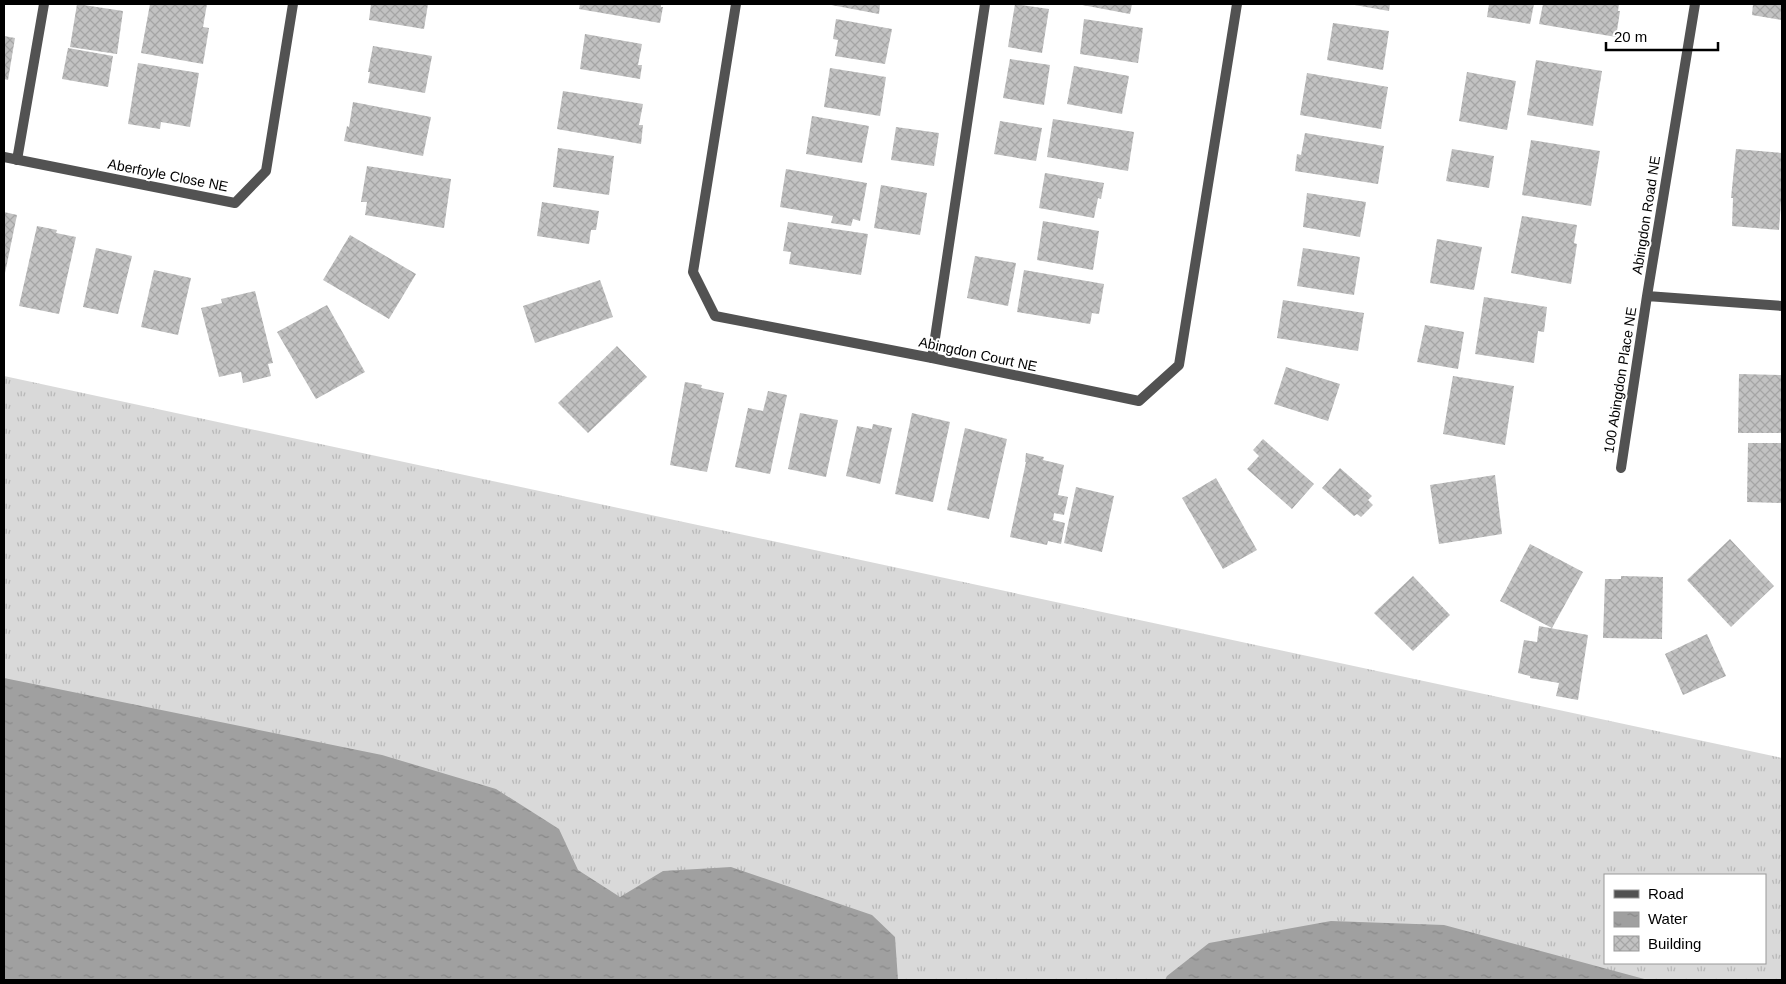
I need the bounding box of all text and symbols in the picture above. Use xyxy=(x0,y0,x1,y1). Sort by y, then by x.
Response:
scale bar xyxy=(1606,20,1718,52)
text: 20 m xyxy=(1614,28,1647,45)
street label: Aberfoyle Close NE xyxy=(107,155,229,195)
street label: Abingdon Road NE xyxy=(1629,155,1663,275)
street label: 100 Abingdon Place NE xyxy=(1601,306,1639,454)
street label: Abingdon Court NE xyxy=(917,334,1039,374)
legend xyxy=(1604,874,1766,964)
text: Road xyxy=(1648,885,1684,902)
text: Water xyxy=(1648,910,1687,927)
text: Building xyxy=(1648,935,1701,952)

